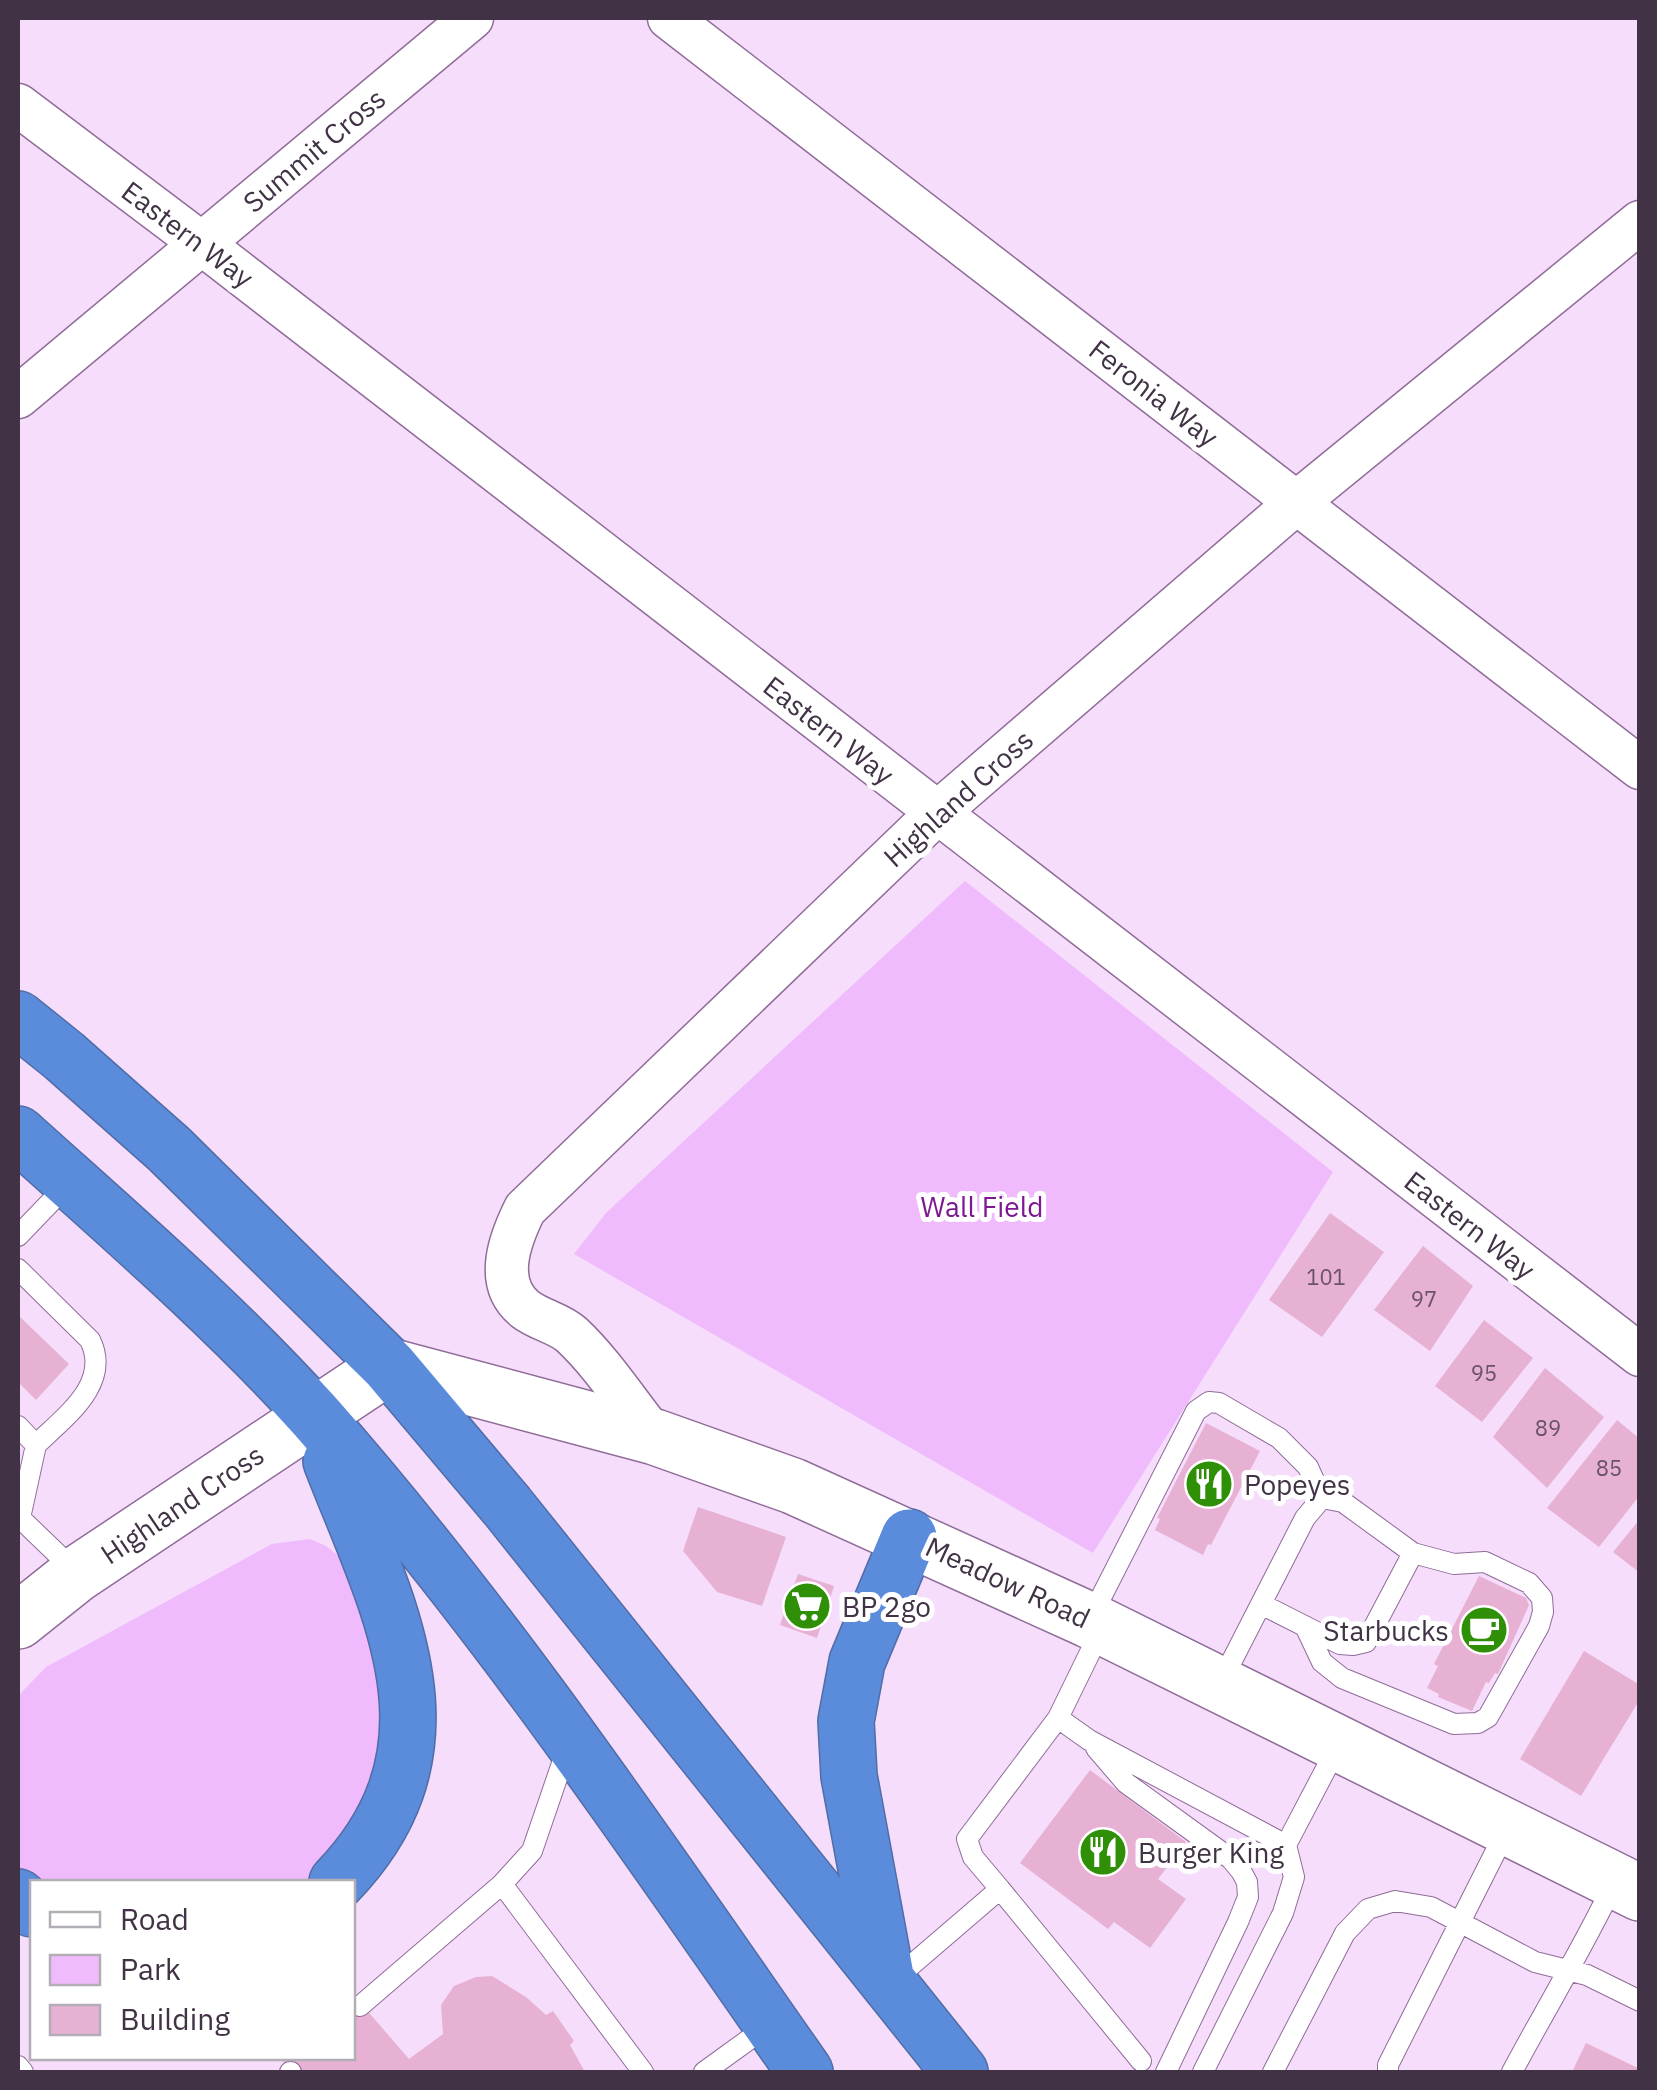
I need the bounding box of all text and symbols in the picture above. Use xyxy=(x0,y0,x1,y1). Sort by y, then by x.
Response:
street label: Summit Cross xyxy=(235,80,393,220)
street label: Eastern Way xyxy=(115,172,261,296)
street label: Feronia Way xyxy=(1082,331,1226,455)
street label: Eastern Way xyxy=(756,667,902,793)
street label: Highland Cross xyxy=(875,721,1041,875)
street label: Eastern Way xyxy=(1397,1162,1543,1288)
park label: Wall Field xyxy=(920,1188,1044,1225)
house number: 101 xyxy=(1306,1262,1346,1291)
house number: 97 xyxy=(1411,1284,1437,1313)
house number: 95 xyxy=(1471,1358,1497,1387)
house number: 89 xyxy=(1535,1413,1561,1442)
street label: Highland Cross xyxy=(93,1436,271,1572)
house number: 85 xyxy=(1596,1453,1622,1482)
restaurant icon: Popeyes xyxy=(1183,1458,1235,1510)
place label: Popeyes xyxy=(1244,1466,1350,1503)
street label: Meadow Road xyxy=(920,1528,1096,1636)
supermarket icon: BP 2go xyxy=(781,1580,833,1632)
place label: BP 2go xyxy=(842,1588,931,1625)
cafe icon: Starbucks xyxy=(1458,1604,1510,1656)
place label: Starbucks xyxy=(1323,1612,1449,1649)
restaurant icon: Burger King xyxy=(1077,1826,1129,1878)
place label: Burger King xyxy=(1138,1834,1284,1871)
legend xyxy=(30,1880,355,2060)
text: Road xyxy=(120,1899,189,1938)
text: Park xyxy=(120,1949,181,1988)
text: Building xyxy=(120,1999,230,2038)

